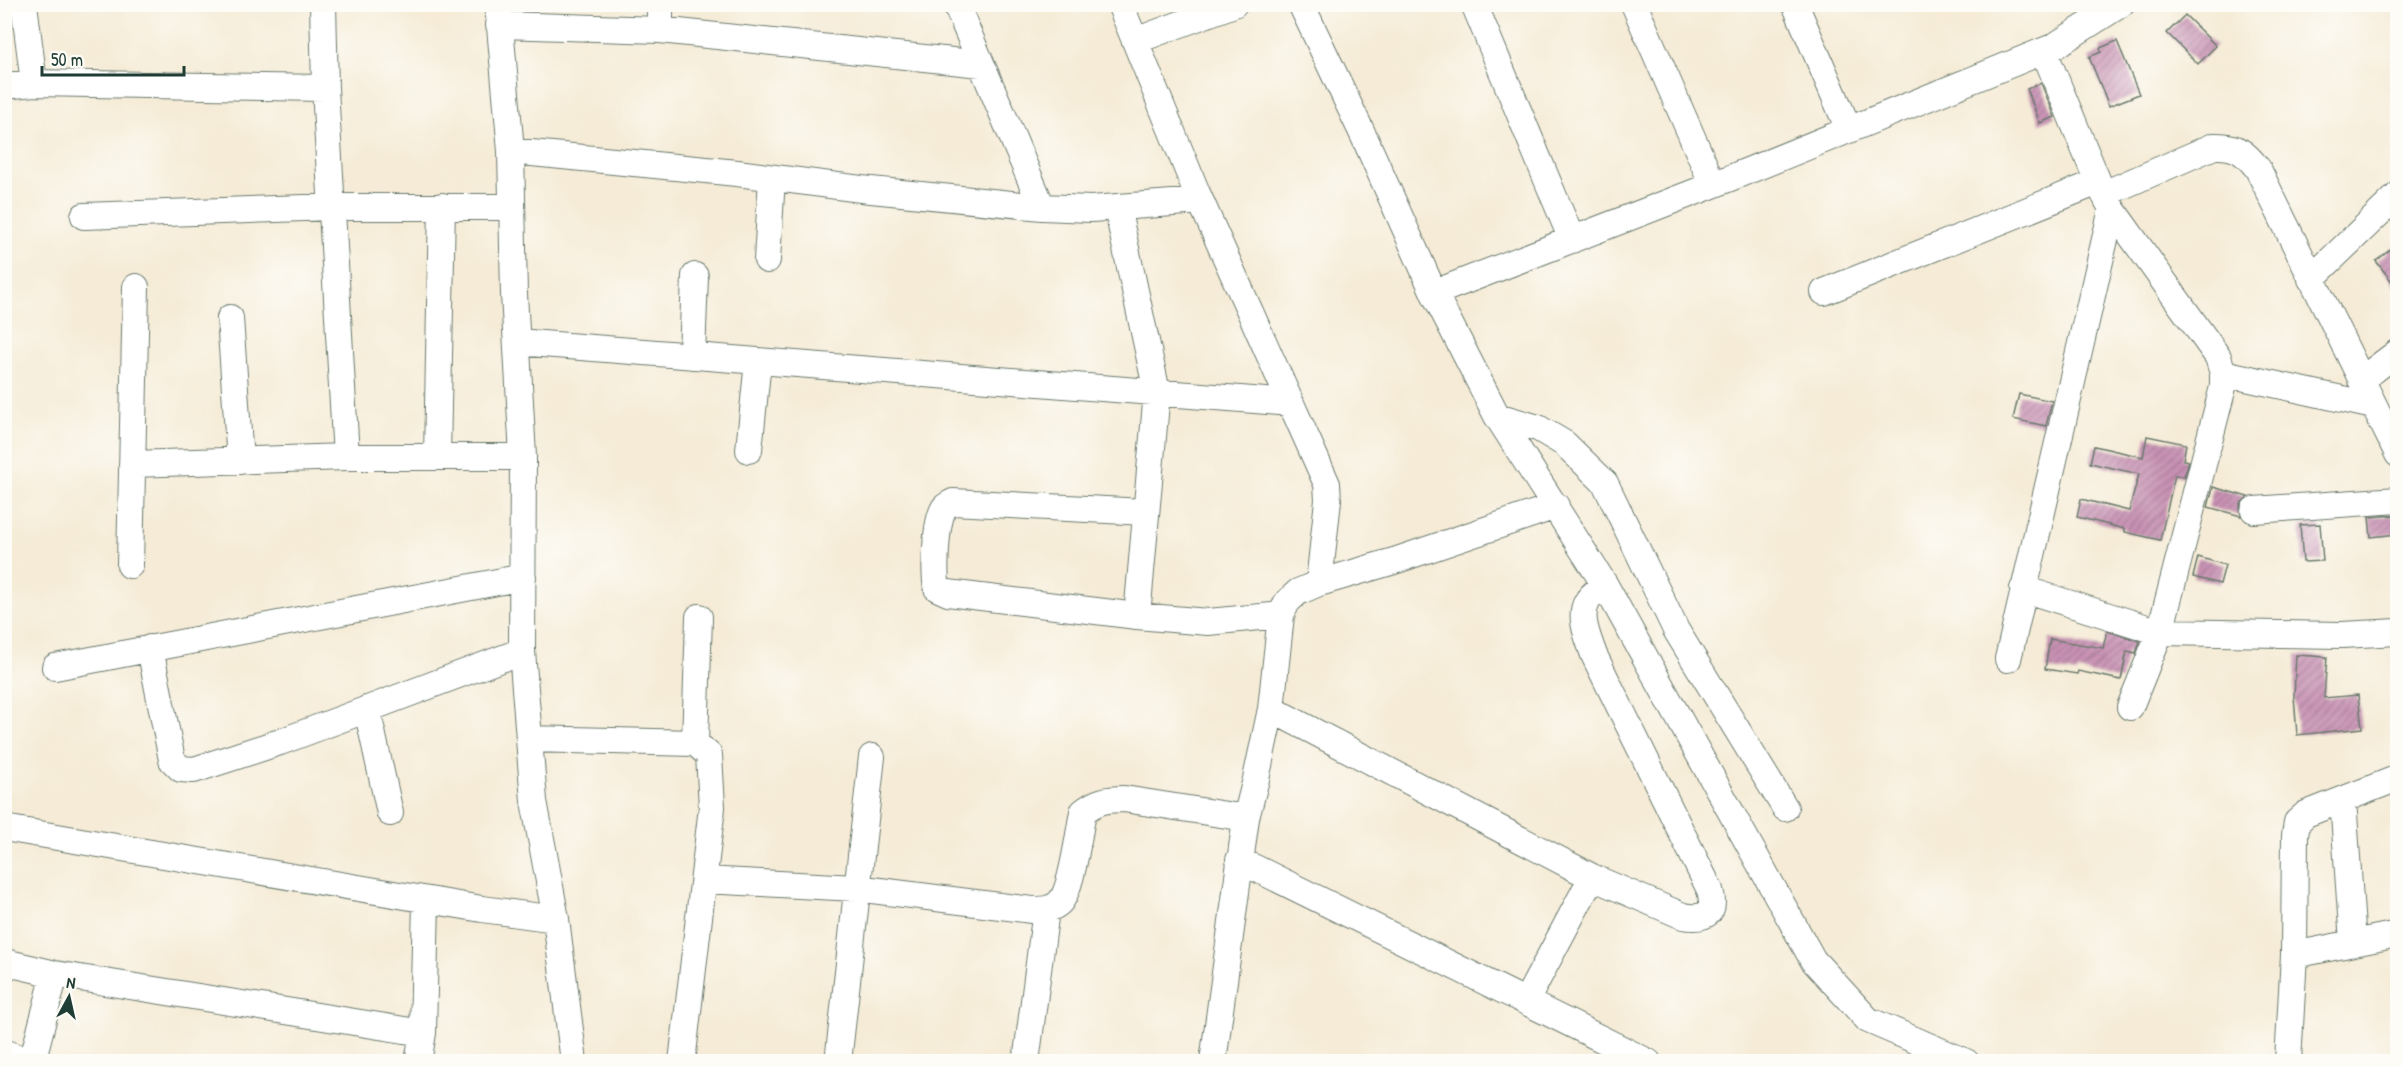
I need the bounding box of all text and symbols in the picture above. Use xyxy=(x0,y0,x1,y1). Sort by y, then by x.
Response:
scale bar xyxy=(42,39,184,77)
text: 50 m xyxy=(51,47,83,72)
north arrow xyxy=(39,967,99,1027)
text: N xyxy=(65,971,77,994)

